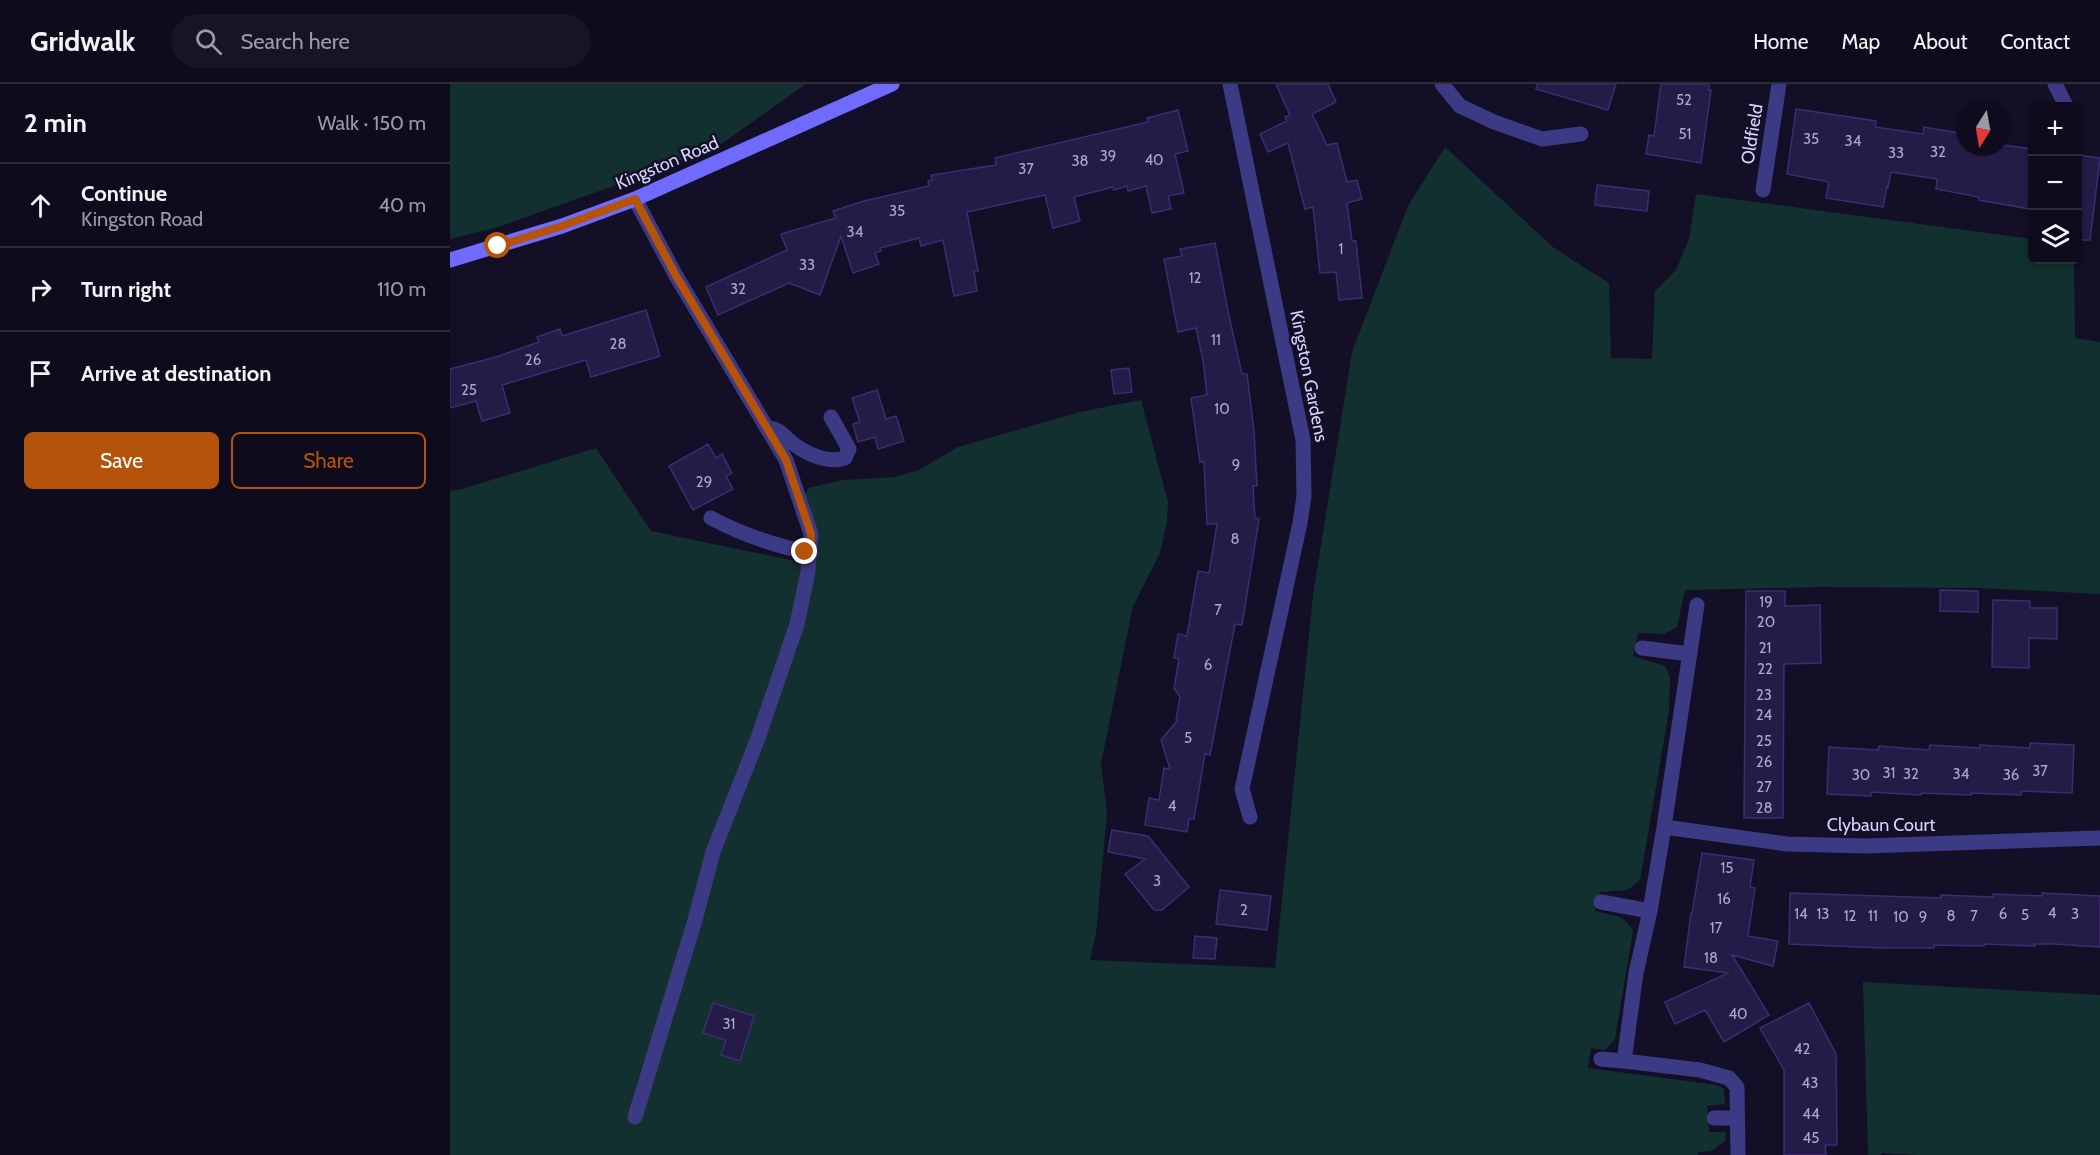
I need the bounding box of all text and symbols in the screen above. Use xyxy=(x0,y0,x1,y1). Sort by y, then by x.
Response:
search box xyxy=(171,14,591,68)
text: Gridwalk xyxy=(30,24,135,58)
icon: search xyxy=(192,25,225,58)
text: Search here xyxy=(240,28,350,55)
text: Home xyxy=(1753,29,1809,54)
text: Map xyxy=(1842,29,1880,54)
text: About xyxy=(1913,29,1967,54)
text: Contact xyxy=(2000,29,2070,54)
house number: 52 xyxy=(1676,91,1692,109)
street label: Oldfield xyxy=(1736,102,1768,166)
north arrow xyxy=(1956,102,2010,156)
map controls xyxy=(2028,102,2082,264)
button: + xyxy=(2028,102,2082,156)
text: 2 min xyxy=(24,107,87,139)
text: Walk · 150 m xyxy=(318,111,426,135)
house number: 51 xyxy=(1678,125,1692,143)
house number: 35 xyxy=(1803,130,1819,148)
street label: Kingston Road xyxy=(612,131,722,195)
house number: 34 xyxy=(1845,132,1862,150)
house number: 32 xyxy=(1930,143,1946,161)
house number: 33 xyxy=(1888,144,1904,162)
house number: 39 xyxy=(1100,147,1116,165)
house number: 40 xyxy=(1144,151,1164,169)
house number: 38 xyxy=(1071,152,1089,170)
button: − xyxy=(2028,156,2082,210)
house number: 37 xyxy=(1018,160,1034,178)
text: Continue xyxy=(81,180,167,207)
icon: ahead xyxy=(24,189,57,222)
text: 40 m xyxy=(378,193,426,217)
house number: 35 xyxy=(889,202,905,220)
text: Kingston Road xyxy=(81,207,203,231)
button: layers xyxy=(2028,210,2082,264)
house number: 34 xyxy=(847,223,864,241)
route start xyxy=(484,232,510,258)
house number: 1 xyxy=(1339,240,1343,258)
house number: 33 xyxy=(799,256,815,274)
house number: 12 xyxy=(1189,269,1202,287)
icon: right xyxy=(24,273,57,306)
text: Turn right xyxy=(81,276,171,303)
text: 110 m xyxy=(377,277,426,301)
house number: 32 xyxy=(730,280,746,298)
street label: Kingston Gardens xyxy=(1285,308,1333,444)
house number: 11 xyxy=(1211,331,1221,349)
house number: 28 xyxy=(610,335,626,353)
house number: 26 xyxy=(525,351,541,369)
icon: arrive xyxy=(24,357,57,390)
text: Arrive at destination xyxy=(81,360,271,387)
house number: 25 xyxy=(461,381,477,399)
house number: 10 xyxy=(1214,400,1230,418)
button: Save xyxy=(24,432,219,489)
button: Share xyxy=(231,432,426,489)
house number: 9 xyxy=(1232,456,1240,474)
house number: 29 xyxy=(696,473,712,491)
house number: 8 xyxy=(1230,530,1240,548)
route end xyxy=(791,538,817,564)
house number: 19 xyxy=(1759,593,1773,611)
house number: 7 xyxy=(1214,601,1222,619)
house number: 20 xyxy=(1757,613,1775,631)
house number: 21 xyxy=(1759,639,1771,657)
house number: 6 xyxy=(1204,656,1212,674)
house number: 22 xyxy=(1757,660,1773,678)
house number: 23 xyxy=(1756,686,1772,704)
house number: 24 xyxy=(1756,706,1773,724)
house number: 5 xyxy=(1184,729,1192,747)
house number: 25 xyxy=(1756,732,1772,750)
house number: 26 xyxy=(1756,753,1772,771)
house number: 37 xyxy=(2032,762,2048,780)
house number: 31 xyxy=(1882,764,1896,782)
house number: 32 xyxy=(1903,765,1919,783)
house number: 34 xyxy=(1953,765,1970,783)
house number: 30 xyxy=(1852,766,1870,784)
house number: 36 xyxy=(2003,766,2019,784)
house number: 27 xyxy=(1756,778,1772,796)
house number: 4 xyxy=(1168,797,1177,815)
house number: 28 xyxy=(1756,799,1772,817)
street label: Clybaun Court xyxy=(1827,814,1935,836)
house number: 15 xyxy=(1720,859,1734,877)
house number: 3 xyxy=(1153,872,1161,890)
house number: 16 xyxy=(1717,890,1731,908)
house number: 2 xyxy=(1240,901,1248,919)
house number: 4 xyxy=(2048,904,2057,922)
house number: 14 xyxy=(1794,905,1808,923)
house number: 13 xyxy=(1816,905,1830,923)
house number: 6 xyxy=(1999,905,2007,923)
house number: 3 xyxy=(2071,905,2079,923)
house number: 5 xyxy=(2021,906,2029,924)
house number: 12 xyxy=(1844,907,1857,925)
house number: 11 xyxy=(1868,907,1878,925)
house number: 8 xyxy=(1946,907,1956,925)
house number: 7 xyxy=(1970,907,1978,925)
house number: 10 xyxy=(1893,908,1909,926)
house number: 9 xyxy=(1919,908,1927,926)
house number: 17 xyxy=(1710,919,1723,937)
house number: 18 xyxy=(1704,949,1718,967)
house number: 40 xyxy=(1728,1005,1748,1023)
house number: 31 xyxy=(722,1015,736,1033)
house number: 42 xyxy=(1794,1040,1810,1058)
house number: 43 xyxy=(1802,1074,1818,1092)
house number: 44 xyxy=(1802,1105,1820,1123)
house number: 45 xyxy=(1803,1129,1819,1147)

